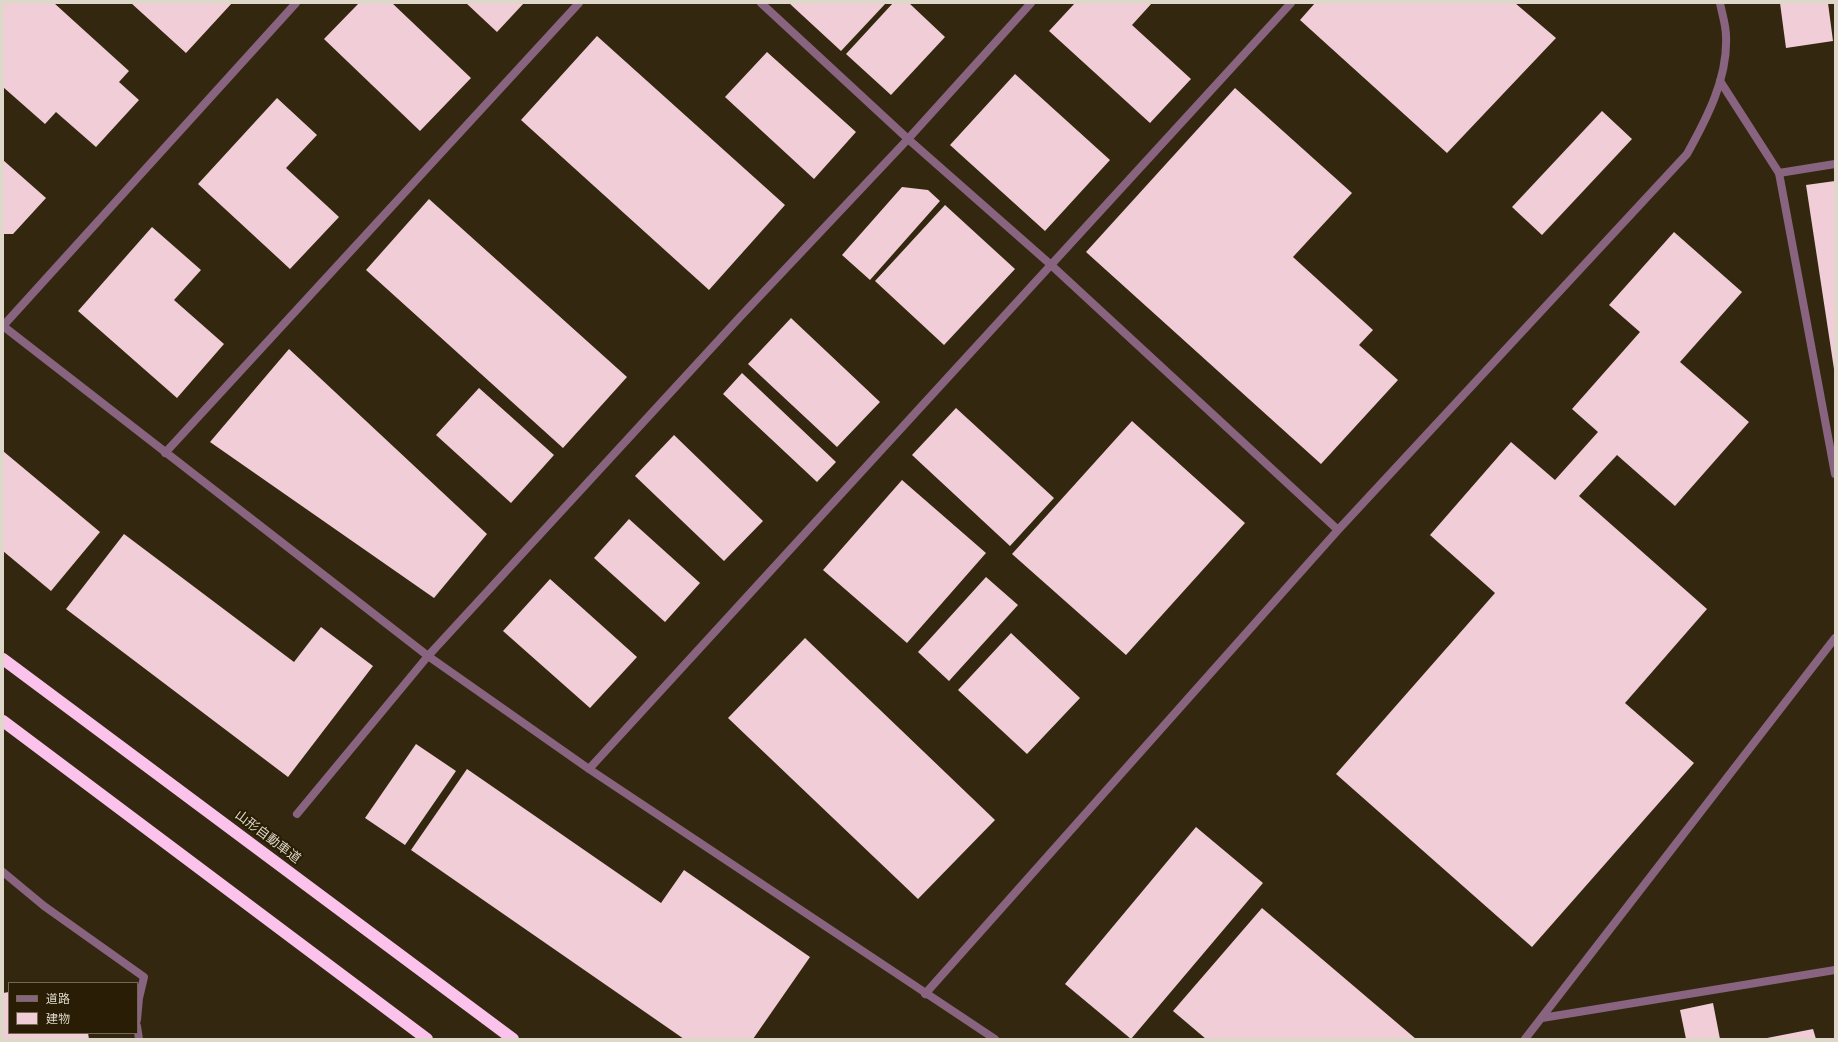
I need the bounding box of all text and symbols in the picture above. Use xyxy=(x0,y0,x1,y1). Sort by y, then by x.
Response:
street label: 山形自動車道 xyxy=(231,808,303,868)
legend xyxy=(8,982,138,1034)
text: 道路 xyxy=(46,992,70,1008)
text: 建物 xyxy=(46,1012,70,1028)

